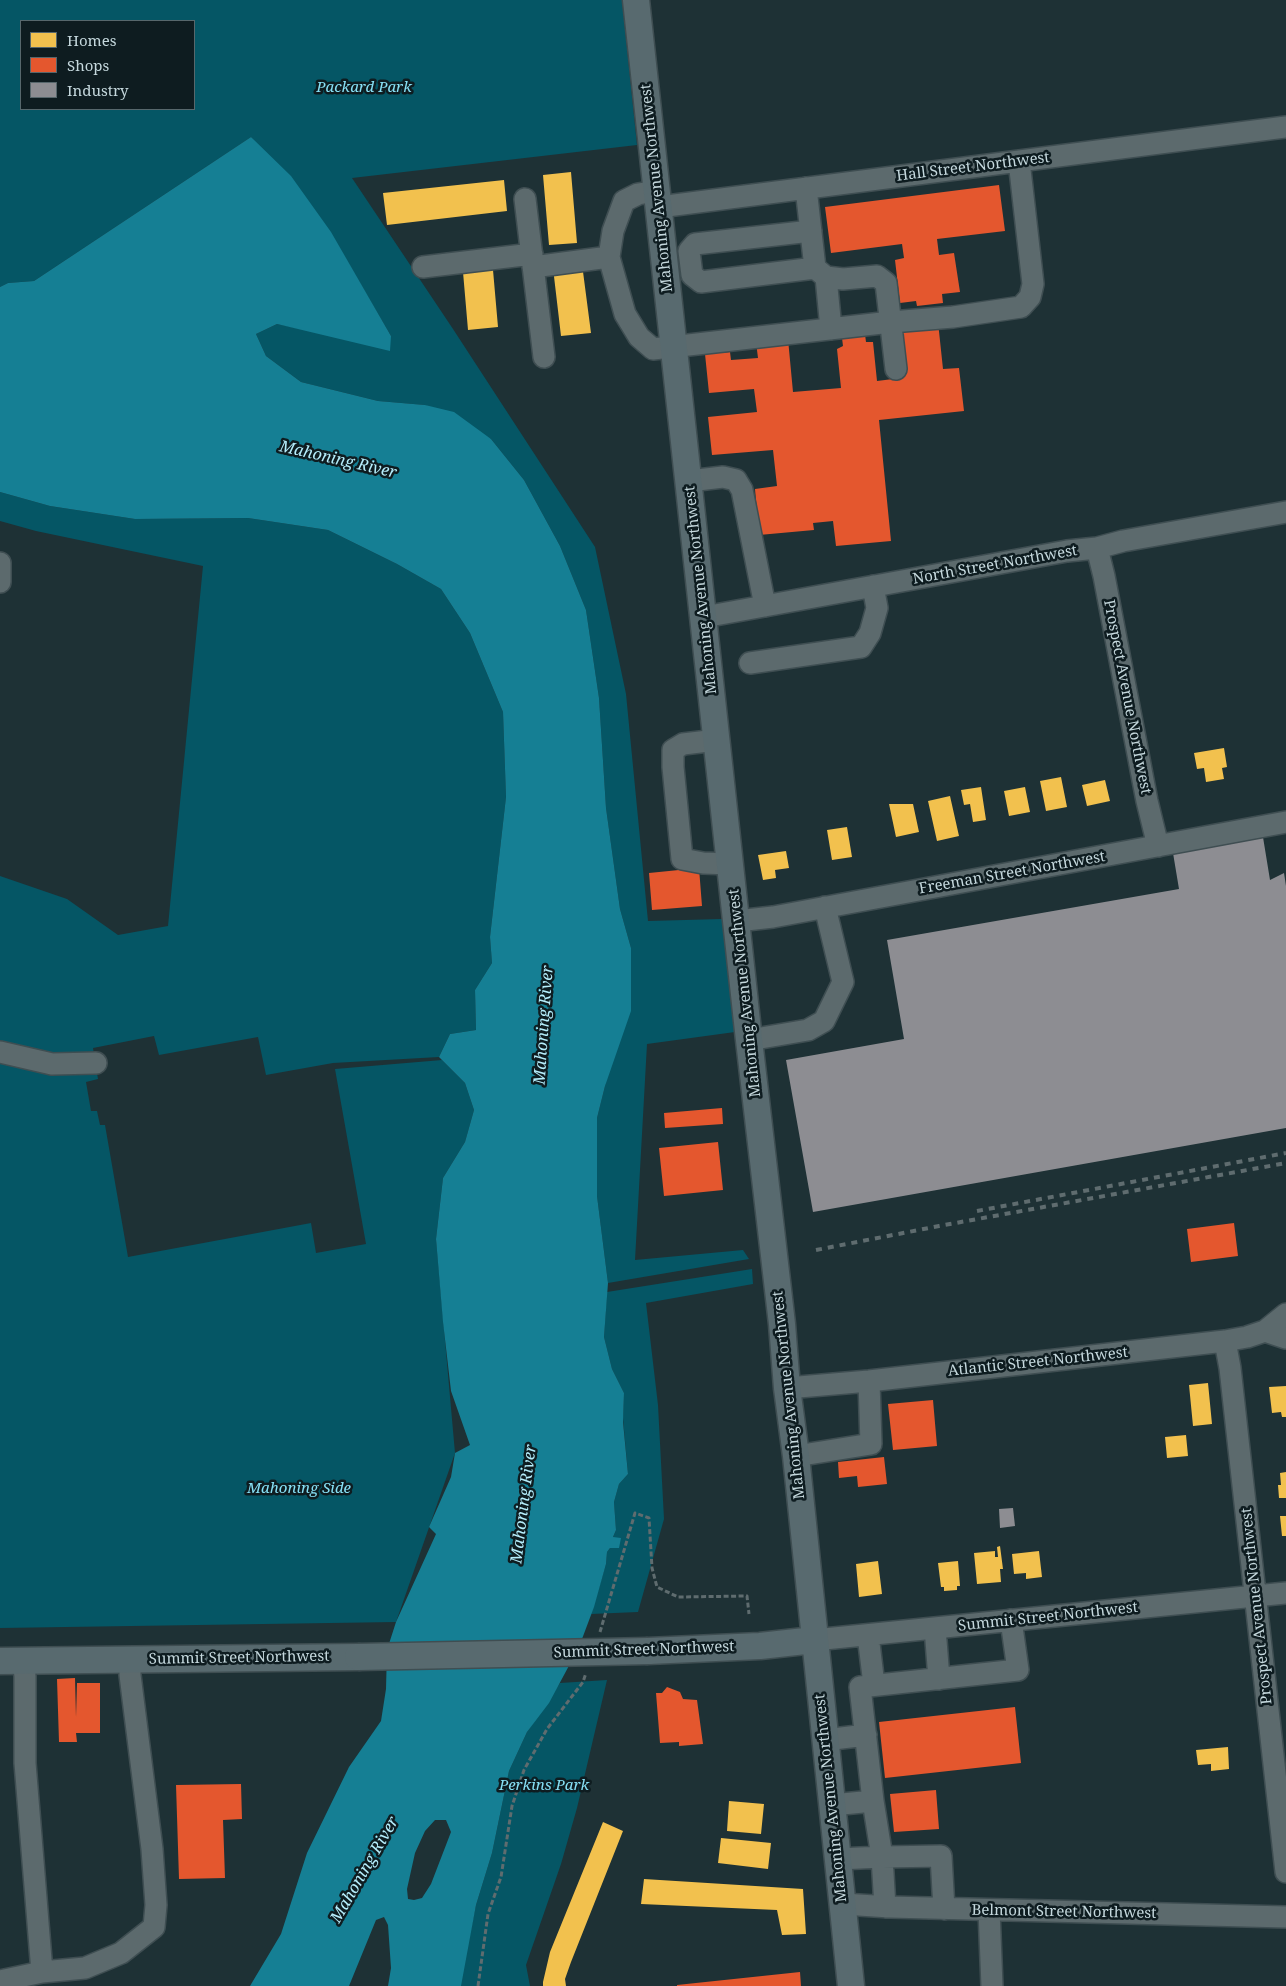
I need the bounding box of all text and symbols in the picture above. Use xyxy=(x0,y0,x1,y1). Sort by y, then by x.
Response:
legend xyxy=(20,20,195,110)
text: Homes xyxy=(67,30,117,50)
text: Shops xyxy=(67,55,109,75)
park label: Packard Park xyxy=(316,79,412,97)
text: Industry xyxy=(67,80,129,100)
street label: Mahoning Avenue Northwest xyxy=(637,83,677,293)
street label: Hall Street Northwest xyxy=(895,149,1051,185)
water label: Mahoning River xyxy=(278,437,398,483)
street label: Mahoning Avenue Northwest xyxy=(681,485,721,695)
street label: North Street Northwest xyxy=(911,542,1079,588)
street label: Prospect Avenue Northwest xyxy=(1099,598,1155,796)
street label: Freeman Street Northwest xyxy=(917,848,1107,898)
street label: Mahoning Avenue Northwest xyxy=(725,888,765,1098)
water label: Mahoning River xyxy=(530,965,558,1085)
street label: Mahoning Avenue Northwest xyxy=(769,1290,809,1500)
street label: Atlantic Street Northwest xyxy=(947,1344,1129,1380)
water label: Mahoning River xyxy=(507,1443,541,1565)
park label: Mahoning Side xyxy=(247,1480,351,1498)
street label: Prospect Avenue Northwest xyxy=(1238,1507,1276,1705)
street label: Summit Street Northwest xyxy=(957,1599,1139,1635)
street label: Summit Street Northwest xyxy=(553,1638,735,1662)
street label: Summit Street Northwest xyxy=(148,1647,330,1669)
street label: Mahoning Avenue Northwest xyxy=(811,1693,851,1903)
park label: Perkins Park xyxy=(499,1777,589,1795)
water label: Mahoning River xyxy=(327,1813,403,1927)
street label: Belmont Street Northwest xyxy=(971,1901,1157,1923)

